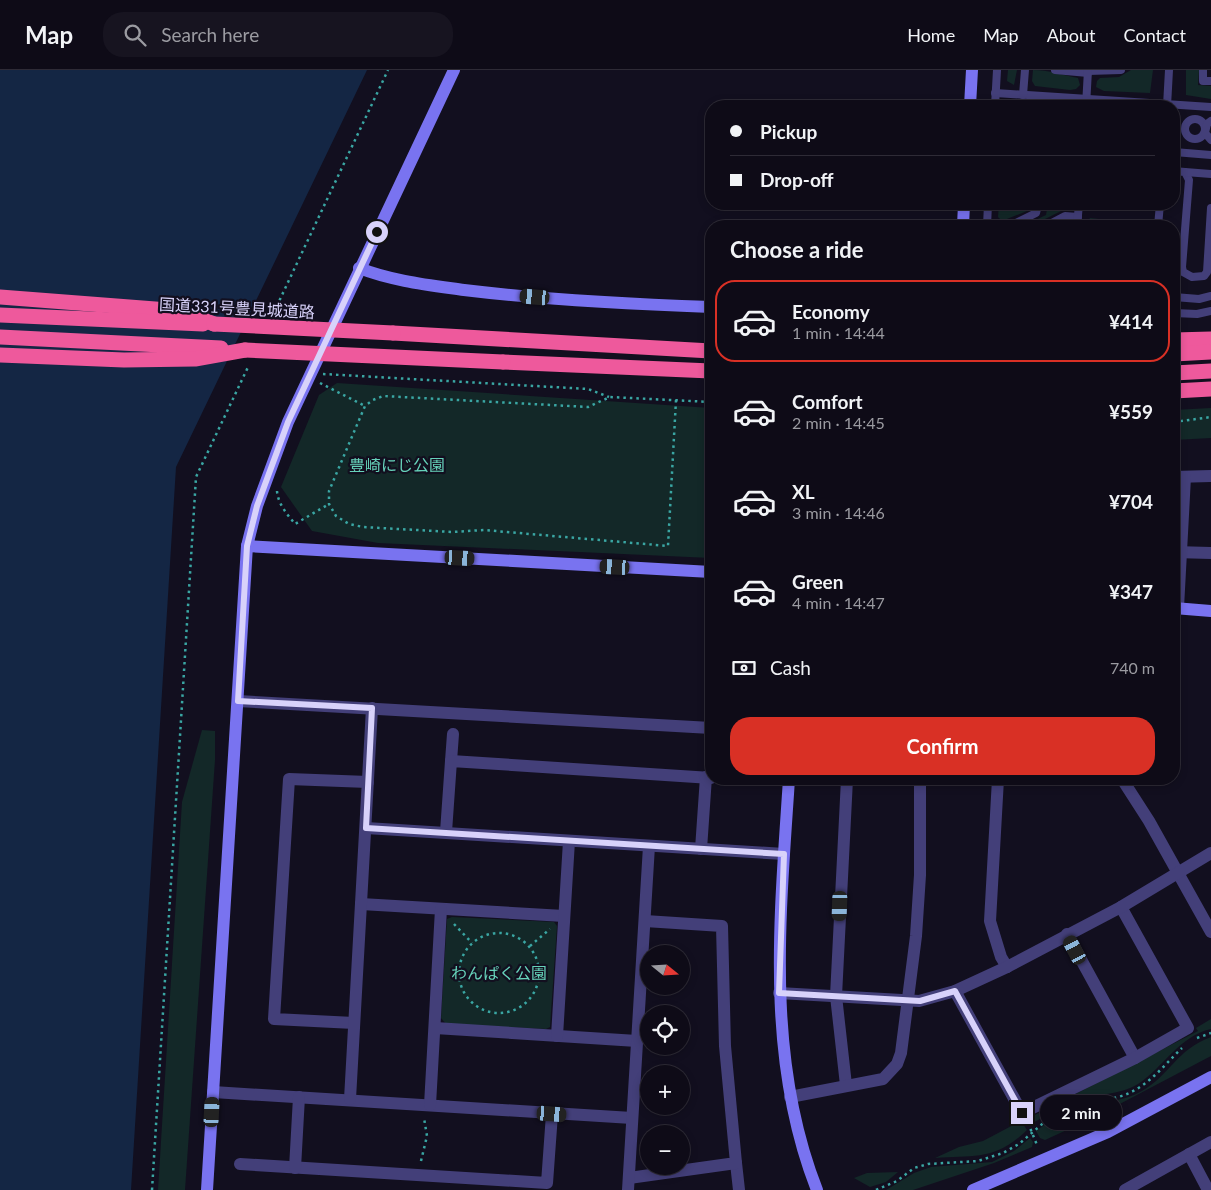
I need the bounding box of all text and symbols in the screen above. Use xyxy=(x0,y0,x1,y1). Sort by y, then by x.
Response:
search box xyxy=(103,12,453,57)
text: Map xyxy=(25,20,73,49)
icon: search xyxy=(121,21,149,49)
text: Search here xyxy=(161,23,259,46)
text: Home xyxy=(907,24,955,46)
text: Map xyxy=(983,24,1019,46)
text: About xyxy=(1047,24,1096,46)
text: Contact xyxy=(1124,24,1186,46)
text: Pickup xyxy=(760,120,817,143)
text: Drop-off xyxy=(760,168,834,191)
route start xyxy=(366,221,388,243)
text: Choose a ride xyxy=(730,236,864,263)
car xyxy=(519,288,550,306)
street label: 国道331号豊見城道路 xyxy=(159,294,315,321)
icon: car xyxy=(732,299,777,344)
text: Economy xyxy=(792,300,870,323)
text: ¥414 xyxy=(1109,310,1153,333)
text: 1 min · 14:44 xyxy=(792,323,885,342)
icon: car xyxy=(732,389,777,434)
text: Comfort xyxy=(792,390,863,413)
text: ¥559 xyxy=(1109,400,1153,423)
text: 2 min · 14:45 xyxy=(792,413,885,432)
park label: 豊崎にじ公園 xyxy=(349,455,445,474)
icon: car xyxy=(732,479,777,524)
text: XL xyxy=(792,480,815,503)
text: ¥704 xyxy=(1109,490,1153,513)
text: 3 min · 14:46 xyxy=(792,503,885,522)
car xyxy=(444,550,475,566)
car xyxy=(599,559,630,575)
icon: car xyxy=(732,569,777,614)
text: Green xyxy=(792,570,843,593)
text: ¥347 xyxy=(1109,580,1153,603)
text: 4 min · 14:47 xyxy=(792,593,885,612)
icon: cash xyxy=(730,654,758,682)
text: Cash xyxy=(770,656,811,679)
text: 740 m xyxy=(1110,658,1155,677)
button: Confirm xyxy=(730,717,1155,775)
car xyxy=(831,891,848,921)
car xyxy=(1061,933,1088,967)
north arrow xyxy=(640,945,690,995)
map controls xyxy=(640,945,690,1175)
park label: わんぱく公園 xyxy=(451,963,547,982)
button: locate xyxy=(640,1005,690,1055)
button: + xyxy=(640,1065,690,1115)
callout: 2 min xyxy=(1040,1096,1122,1130)
car xyxy=(203,1097,220,1127)
route end xyxy=(1011,1102,1033,1124)
text: 2 min xyxy=(1061,1103,1101,1122)
car xyxy=(536,1105,567,1123)
button: − xyxy=(640,1125,690,1175)

